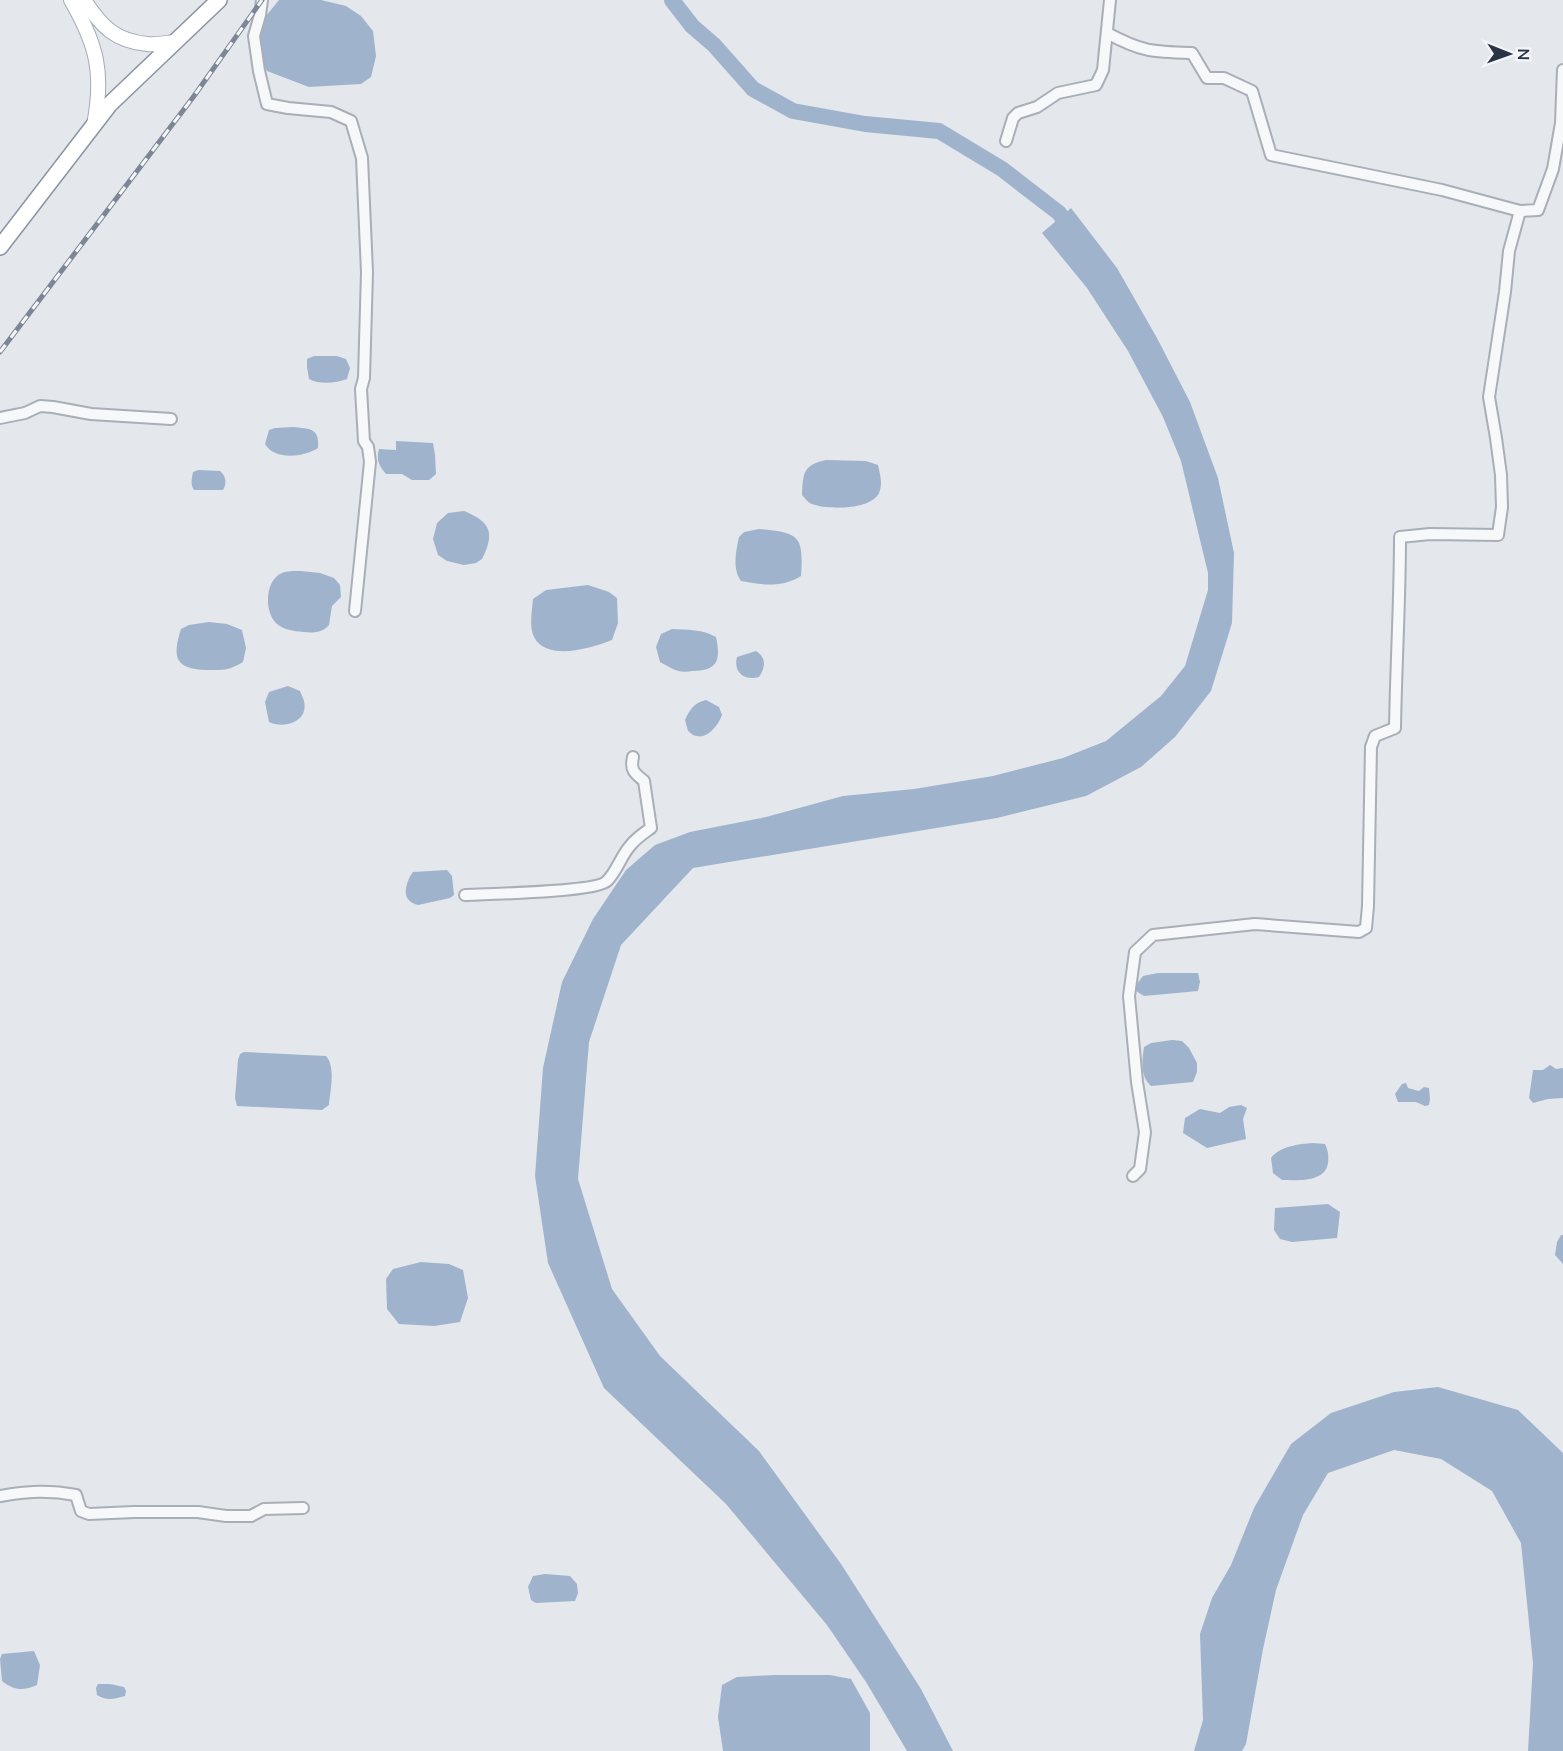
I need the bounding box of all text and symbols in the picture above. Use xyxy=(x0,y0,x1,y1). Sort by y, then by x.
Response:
north arrow xyxy=(1479,24,1539,84)
text: N xyxy=(1512,48,1534,60)

